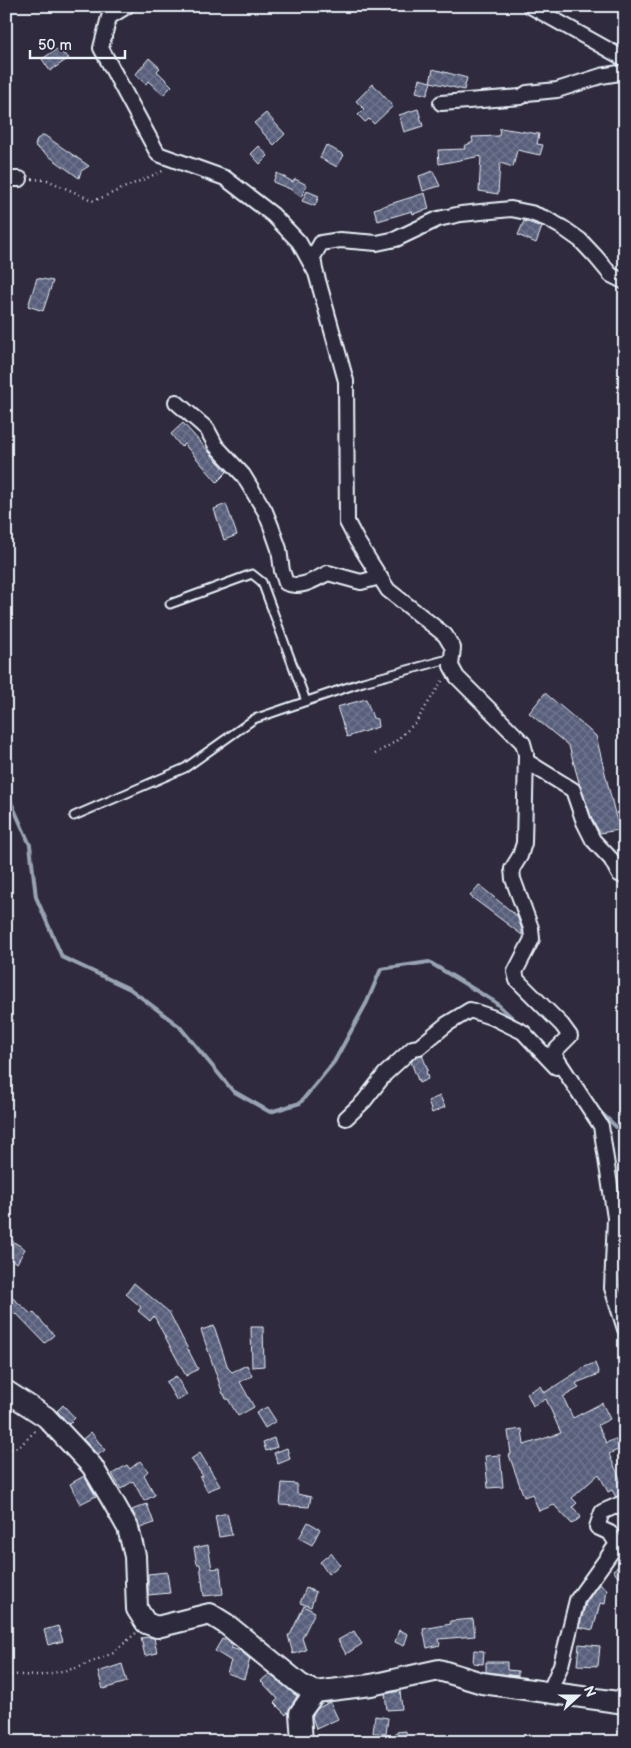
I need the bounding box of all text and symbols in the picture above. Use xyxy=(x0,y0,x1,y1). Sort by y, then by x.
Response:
scale bar xyxy=(30,28,125,60)
text: 50 m xyxy=(38,36,72,55)
north arrow xyxy=(554,1670,604,1720)
text: N xyxy=(580,1684,599,1699)

